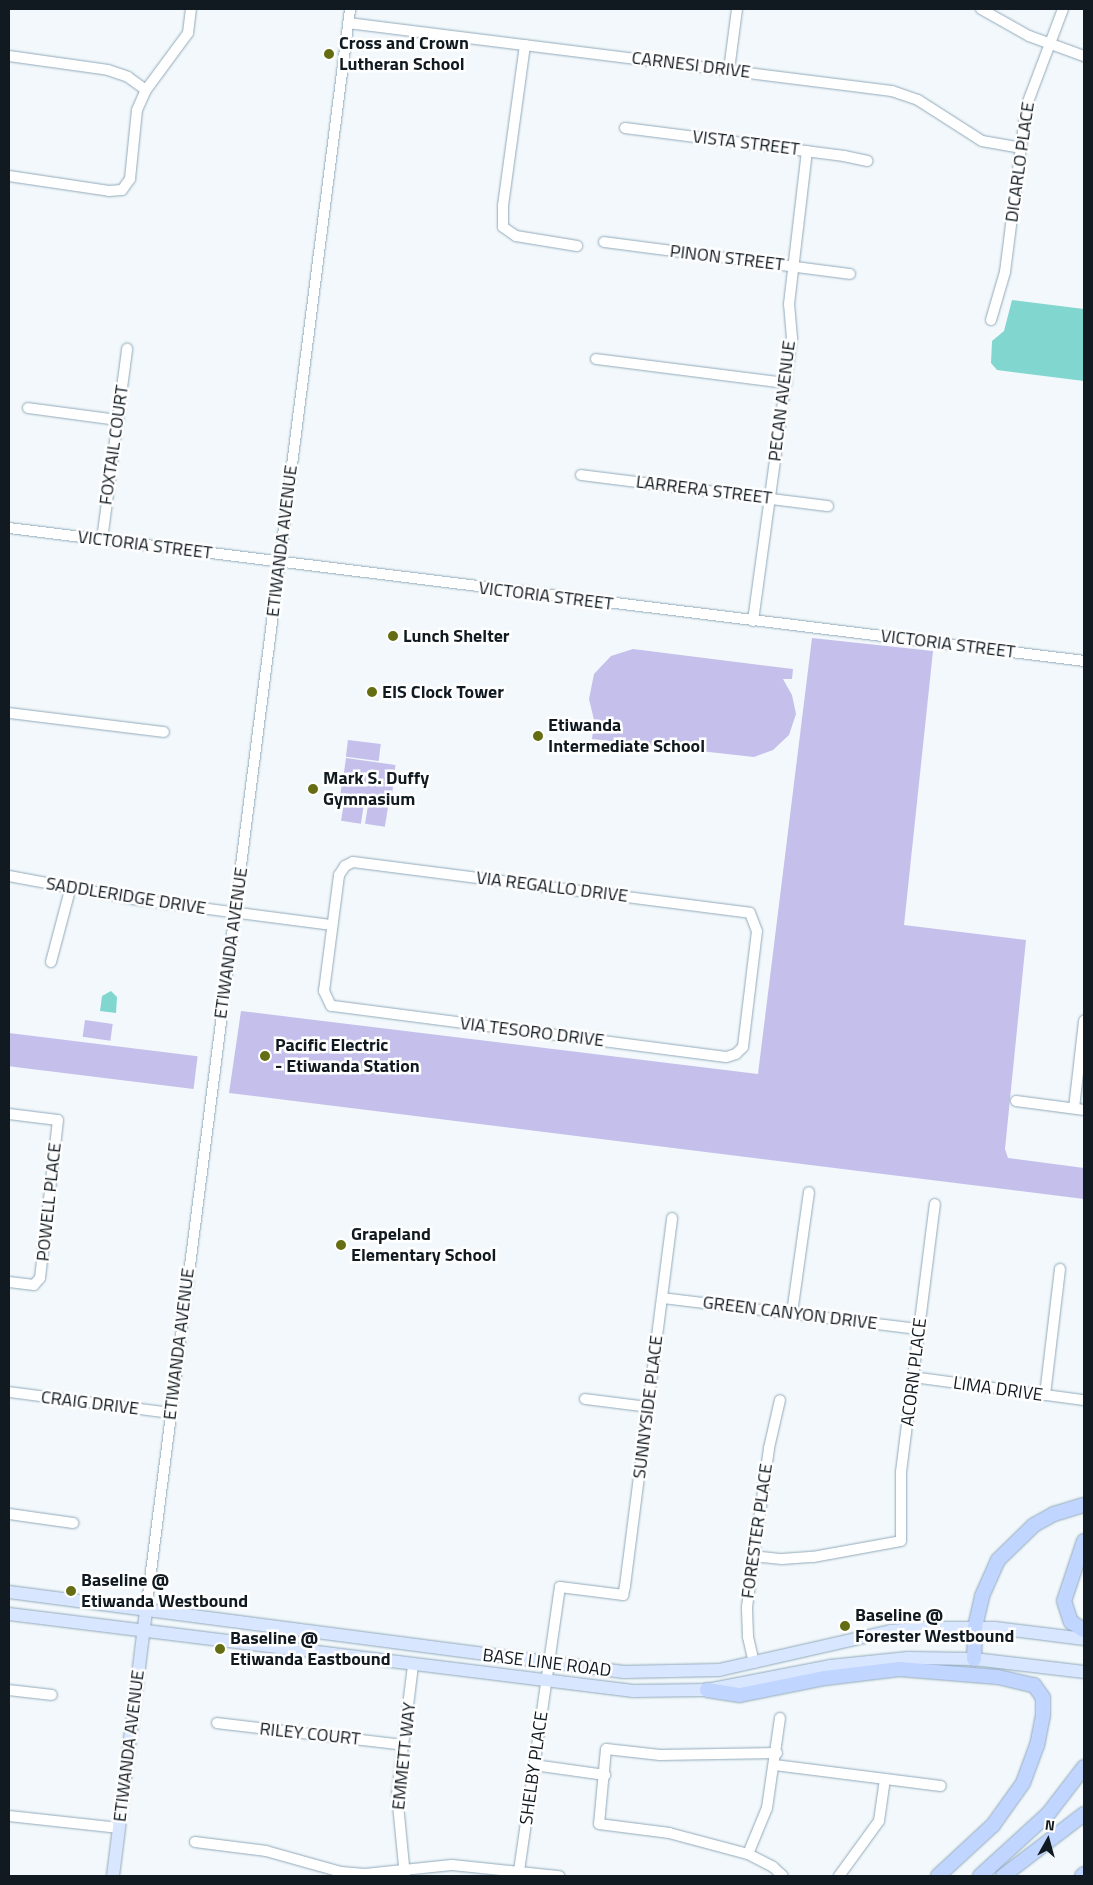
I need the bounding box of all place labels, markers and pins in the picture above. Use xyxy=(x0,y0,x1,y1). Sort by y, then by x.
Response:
place label: Cross and Crown Lutheran School xyxy=(339,33,469,76)
marker: Cross and Crown Lutheran School xyxy=(323,48,335,60)
place label: Lunch Shelter xyxy=(403,625,510,647)
marker: Lunch Shelter xyxy=(387,630,399,642)
place label: EIS Clock Tower xyxy=(382,681,504,703)
marker: EIS Clock Tower xyxy=(366,686,378,698)
place label: Etiwanda Intermediate School xyxy=(548,715,705,758)
marker: Etiwanda Intermediate School xyxy=(532,730,544,742)
place label: Mark S. Duffy Gymnasium xyxy=(323,768,429,811)
marker: Mark S. Duffy Gymnasium xyxy=(307,783,319,795)
place label: Pacific Electric - Etiwanda Station xyxy=(275,1035,420,1078)
marker: Pacific Electric - Etiwanda Station xyxy=(259,1050,271,1062)
place label: Grapeland Elementary School xyxy=(351,1224,496,1266)
marker: Grapeland Elementary School xyxy=(335,1239,347,1251)
place label: Baseline @ Etiwanda Westbound xyxy=(81,1570,248,1612)
marker: Baseline @ Etiwanda Westbound xyxy=(65,1585,77,1597)
place label: Baseline @ Forester Westbound xyxy=(855,1605,1014,1648)
marker: Baseline @ Forester Westbound xyxy=(839,1620,851,1632)
place label: Baseline @ Etiwanda Eastbound xyxy=(230,1628,391,1670)
marker: Baseline @ Etiwanda Eastbound xyxy=(214,1643,226,1655)

